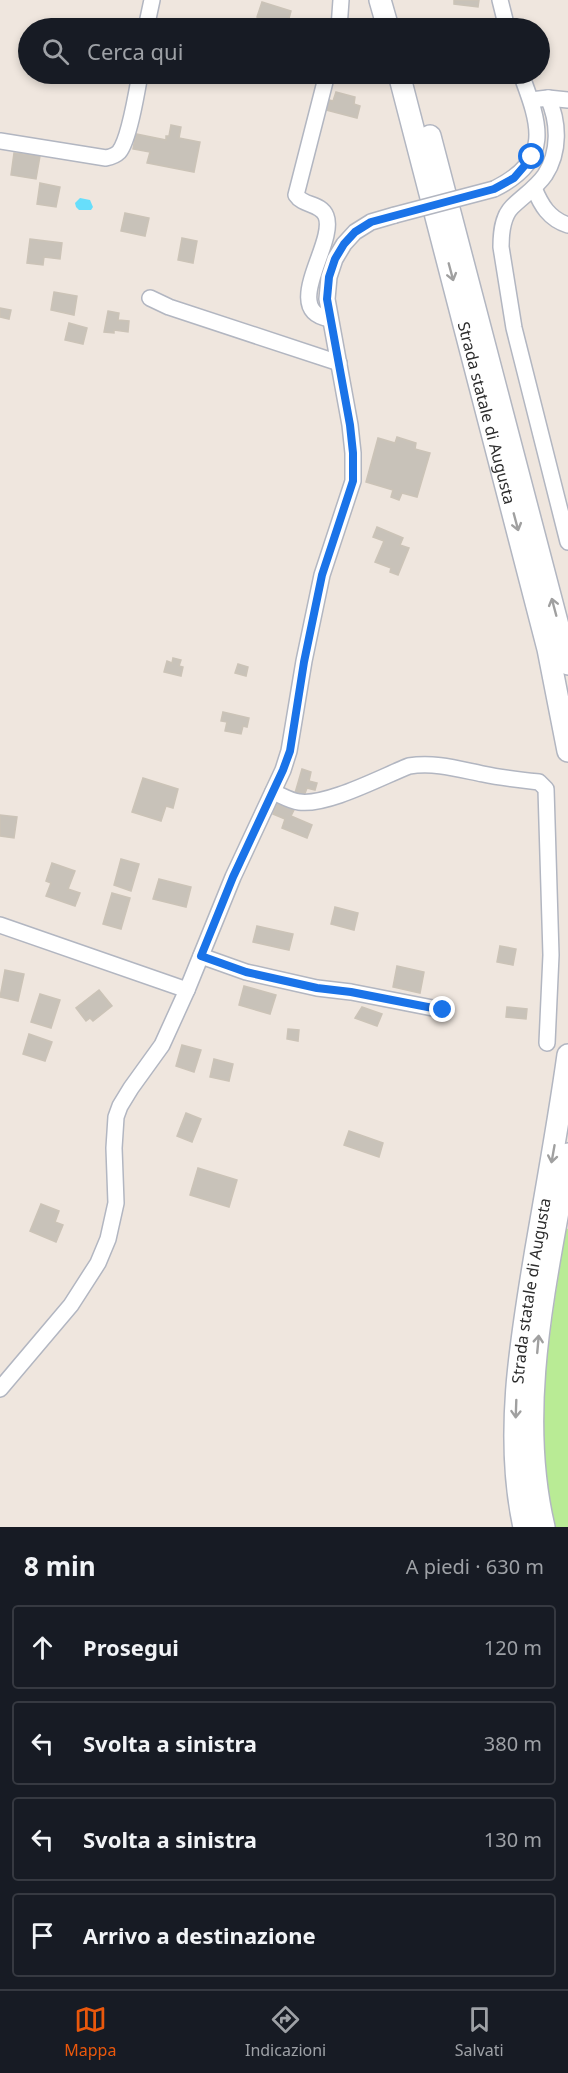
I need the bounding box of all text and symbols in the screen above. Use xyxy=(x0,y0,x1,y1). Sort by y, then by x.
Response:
search box xyxy=(18,18,550,84)
icon: search xyxy=(39,35,72,68)
text: Cerca qui xyxy=(87,36,183,66)
route start xyxy=(518,143,544,169)
one-way arrow xyxy=(445,263,457,282)
street label: Strada statale di Augusta xyxy=(453,319,521,506)
one-way arrow xyxy=(510,512,522,531)
one-way arrow xyxy=(548,598,560,617)
route end xyxy=(429,996,455,1022)
one-way arrow xyxy=(547,1144,558,1164)
street label: Strada statale di Augusta xyxy=(506,1196,556,1385)
one-way arrow xyxy=(532,1334,543,1354)
one-way arrow xyxy=(511,1399,522,1419)
text: 8 min xyxy=(24,1548,96,1584)
text: A piedi · 630 m xyxy=(406,1553,544,1580)
icon: ahead xyxy=(26,1631,59,1664)
text: Prosegui xyxy=(83,1632,179,1662)
text: 120 m xyxy=(484,1634,542,1661)
icon: left xyxy=(26,1727,59,1760)
text: Svolta a sinistra xyxy=(83,1728,257,1758)
text: 380 m xyxy=(484,1730,542,1757)
icon: left xyxy=(26,1823,59,1856)
text: Svolta a sinistra xyxy=(83,1824,257,1854)
text: 130 m xyxy=(484,1826,542,1853)
icon: arrive xyxy=(26,1919,59,1952)
text: Arrivo a destinazione xyxy=(83,1920,316,1950)
tab: Mappa xyxy=(64,2003,116,2061)
tab: Indicazioni xyxy=(245,2003,326,2061)
tab: Salvati xyxy=(455,2003,504,2061)

